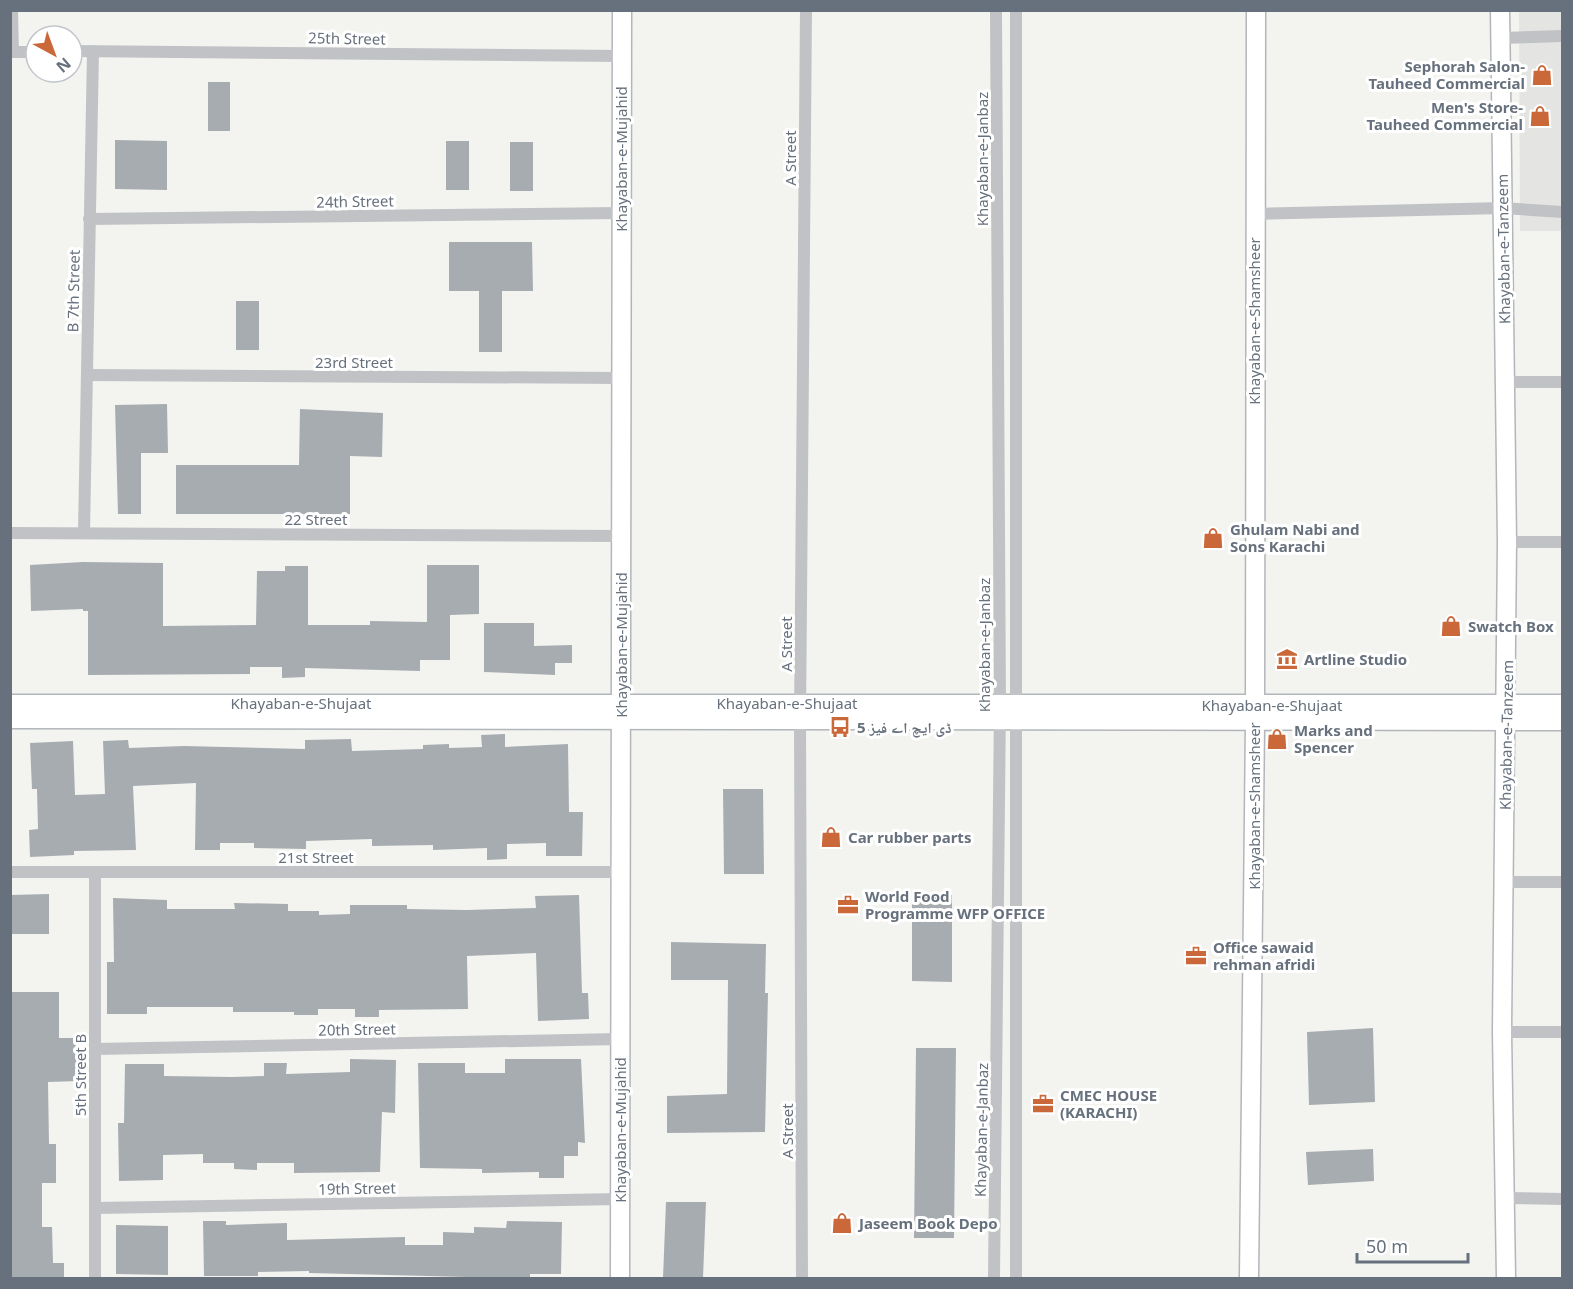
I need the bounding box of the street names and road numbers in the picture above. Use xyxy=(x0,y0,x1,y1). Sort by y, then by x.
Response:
street label: 25th Street xyxy=(308,27,387,49)
street label: Khayaban-e-Mujahid xyxy=(611,86,631,232)
street label: Khayaban-e-Janbaz xyxy=(972,92,992,226)
street label: A Street xyxy=(780,130,800,186)
street label: Khayaban-e-Tanzeem xyxy=(1492,174,1514,324)
street label: 24th Street xyxy=(316,190,395,212)
street label: Khayaban-e-Shamsheer xyxy=(1244,237,1264,405)
street label: B 7th Street xyxy=(62,249,84,333)
street label: 23rd Street xyxy=(315,352,394,372)
street label: 22 Street xyxy=(285,509,348,529)
street label: Khayaban-e-Mujahid xyxy=(611,572,631,718)
street label: Khayaban-e-Janbaz xyxy=(974,578,994,712)
street label: A Street xyxy=(776,616,796,672)
street label: Khayaban-e-Tanzeem xyxy=(1495,660,1517,810)
street label: Khayaban-e-Shujaat xyxy=(231,693,372,713)
street label: Khayaban-e-Shujaat xyxy=(717,693,858,713)
street label: Khayaban-e-Shujaat xyxy=(1202,695,1343,715)
street label: Khayaban-e-Shamsheer xyxy=(1244,722,1264,890)
street label: 21st Street xyxy=(278,847,354,867)
street label: 20th Street xyxy=(318,1018,397,1040)
street label: 5th Street B xyxy=(70,1034,90,1116)
street label: Khayaban-e-Mujahid xyxy=(610,1057,630,1203)
street label: Khayaban-e-Janbaz xyxy=(970,1063,992,1197)
street label: A Street xyxy=(777,1103,797,1159)
street label: 19th Street xyxy=(318,1177,397,1199)

